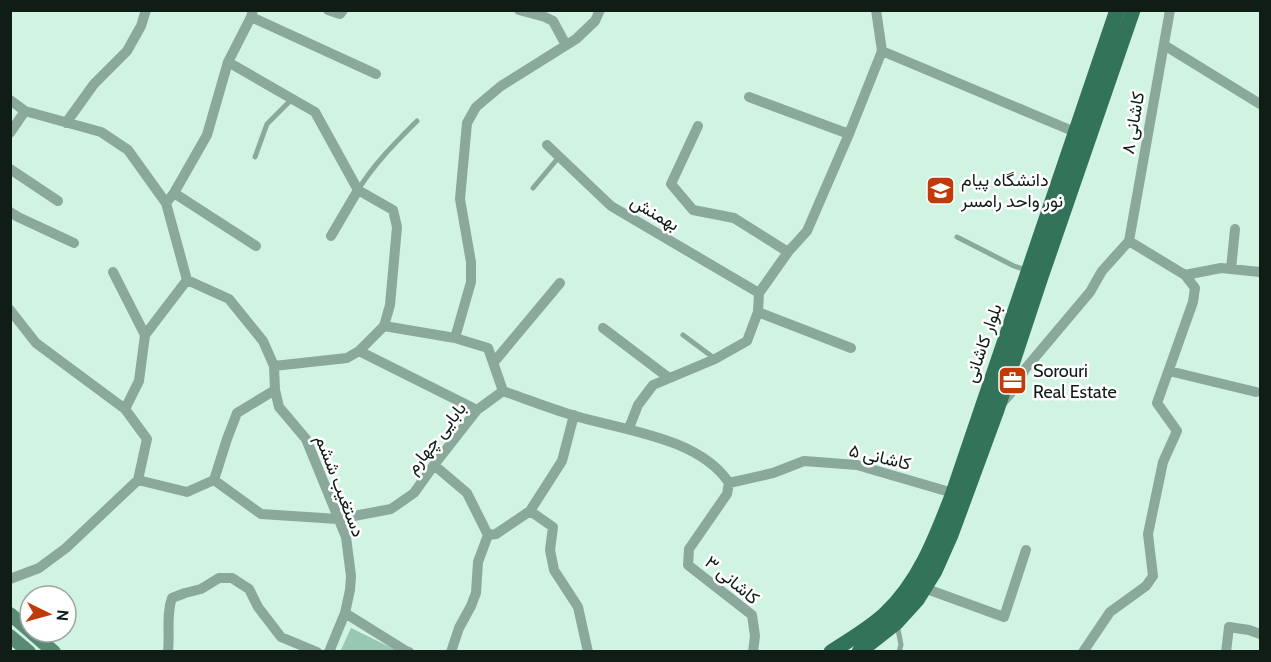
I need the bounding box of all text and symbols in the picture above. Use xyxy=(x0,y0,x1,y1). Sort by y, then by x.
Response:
street label: کاشانی ۸ xyxy=(1117,90,1149,156)
place label: دانشگاه پیام نور واحد رامسر xyxy=(960,169,1063,212)
school or university icon: دانشگاه پیام نور واحد رامسر xyxy=(924,174,956,206)
street label: بهمنش xyxy=(627,190,683,236)
street label: بلوار کاشانی xyxy=(959,301,1007,385)
place label: Sorouri Real Estate xyxy=(1033,360,1117,403)
office icon: Sorouri Real Estate xyxy=(996,365,1028,397)
street label: بابایی چهارم xyxy=(401,398,472,479)
street label: دستغیب ششم xyxy=(310,432,370,541)
street label: کاشانی ۵ xyxy=(847,439,913,475)
street label: کاشانی ۳ xyxy=(700,551,764,609)
north arrow xyxy=(18,584,78,644)
text: N xyxy=(52,609,72,622)

